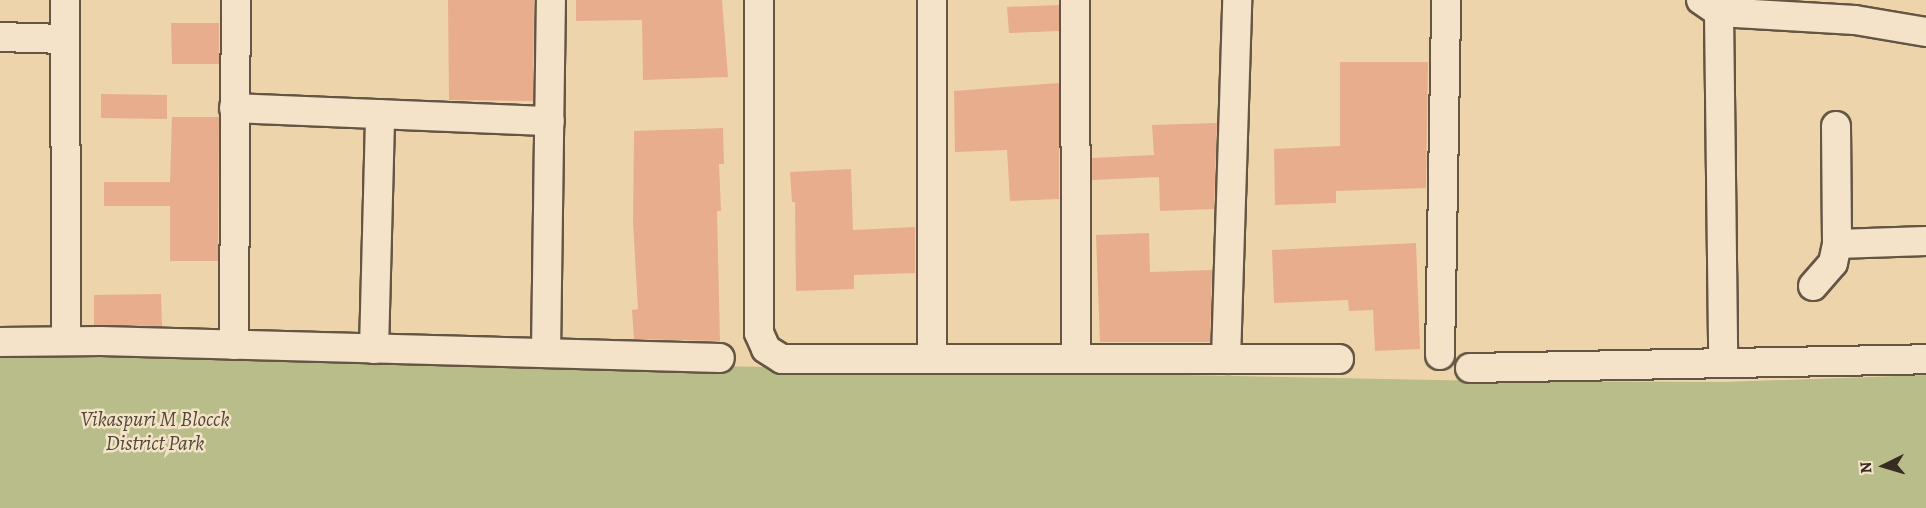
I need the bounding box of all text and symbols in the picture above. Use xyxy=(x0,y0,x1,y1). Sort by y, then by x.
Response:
park label: Vikaspuri M Blocck District Park xyxy=(81,406,229,456)
north arrow xyxy=(1854,436,1914,496)
text: N xyxy=(1855,461,1878,474)

